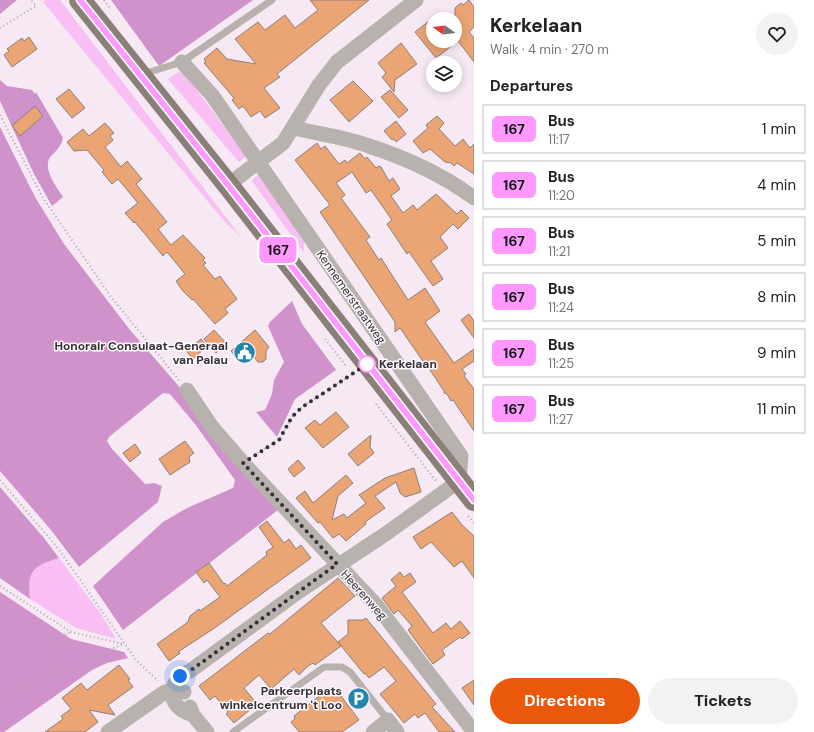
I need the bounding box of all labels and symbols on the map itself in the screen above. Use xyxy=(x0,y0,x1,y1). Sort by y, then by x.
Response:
north arrow xyxy=(426,12,462,48)
line badge: 167 xyxy=(255,237,301,263)
street label: Kennemerstraatweg xyxy=(313,247,390,347)
place label: Honorair Consulaat-Generaal van Palau xyxy=(54,338,228,368)
public building icon: Honorair Consulaat-Generaal van Palau xyxy=(231,340,257,366)
marker: Kerkelaan xyxy=(358,355,376,373)
place label: Kerkelaan xyxy=(379,356,437,372)
street label: Heerenweg xyxy=(337,567,391,624)
your location xyxy=(170,666,190,686)
place label: Parkeerplaats winkelcentrum 't Loo xyxy=(220,683,342,713)
parking icon: Parkeerplaats winkelcentrum 't Loo xyxy=(345,685,371,711)

